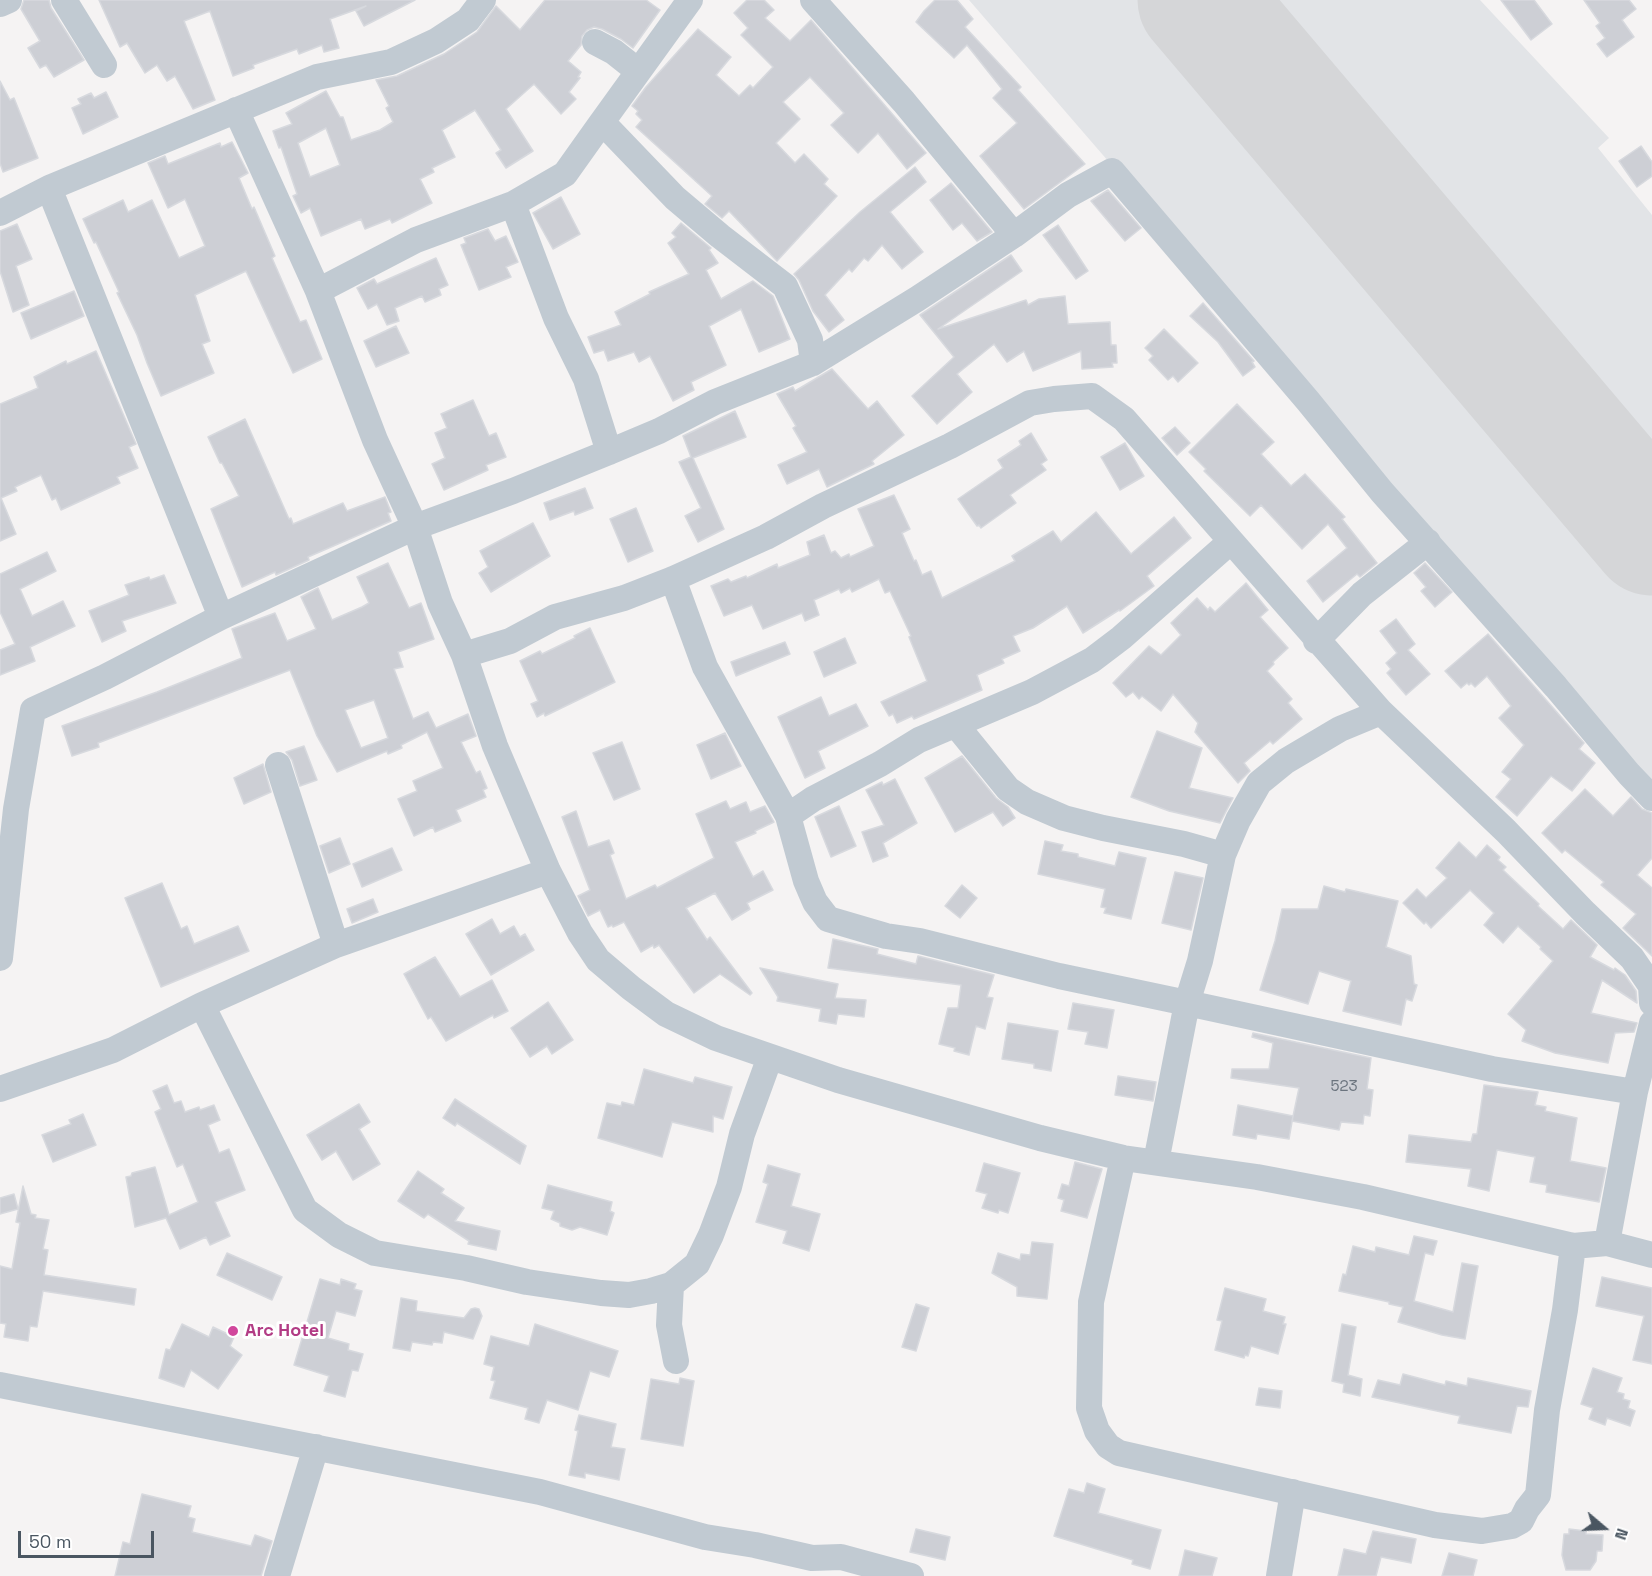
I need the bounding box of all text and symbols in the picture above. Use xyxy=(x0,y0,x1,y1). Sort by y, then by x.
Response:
house number: 523 xyxy=(1331,1078,1357,1096)
place label: Arc Hotel xyxy=(245,1320,324,1342)
marker: Arc Hotel xyxy=(226,1324,240,1338)
north arrow xyxy=(1574,1498,1634,1558)
scale bar xyxy=(21,1519,158,1557)
text: N xyxy=(1610,1526,1633,1543)
text: 50 m xyxy=(29,1530,71,1553)

